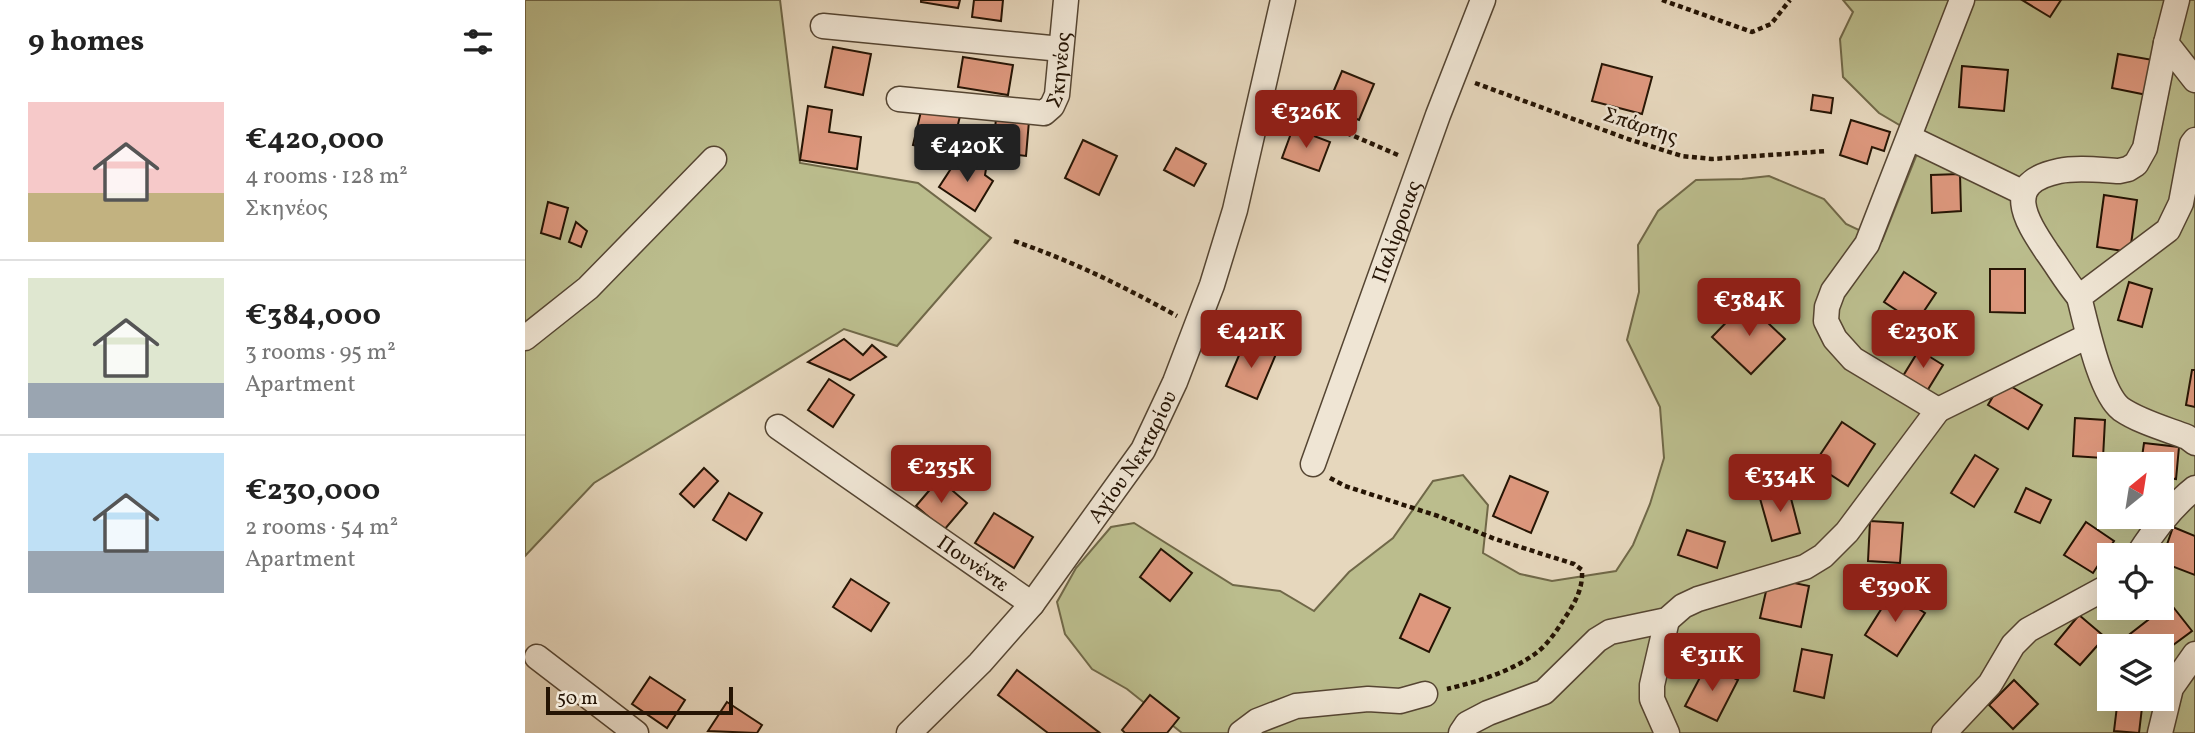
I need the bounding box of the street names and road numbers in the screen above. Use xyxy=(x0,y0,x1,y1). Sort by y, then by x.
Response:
street label: Σκηνέος xyxy=(1040,31,1079,113)
street label: Σπάρτης xyxy=(1599,101,1682,152)
street label: Παλίρροιας xyxy=(1366,177,1429,287)
street label: Αγίου Νεκταρίου xyxy=(1082,386,1185,530)
street label: Πουνέντε xyxy=(931,529,1014,600)

